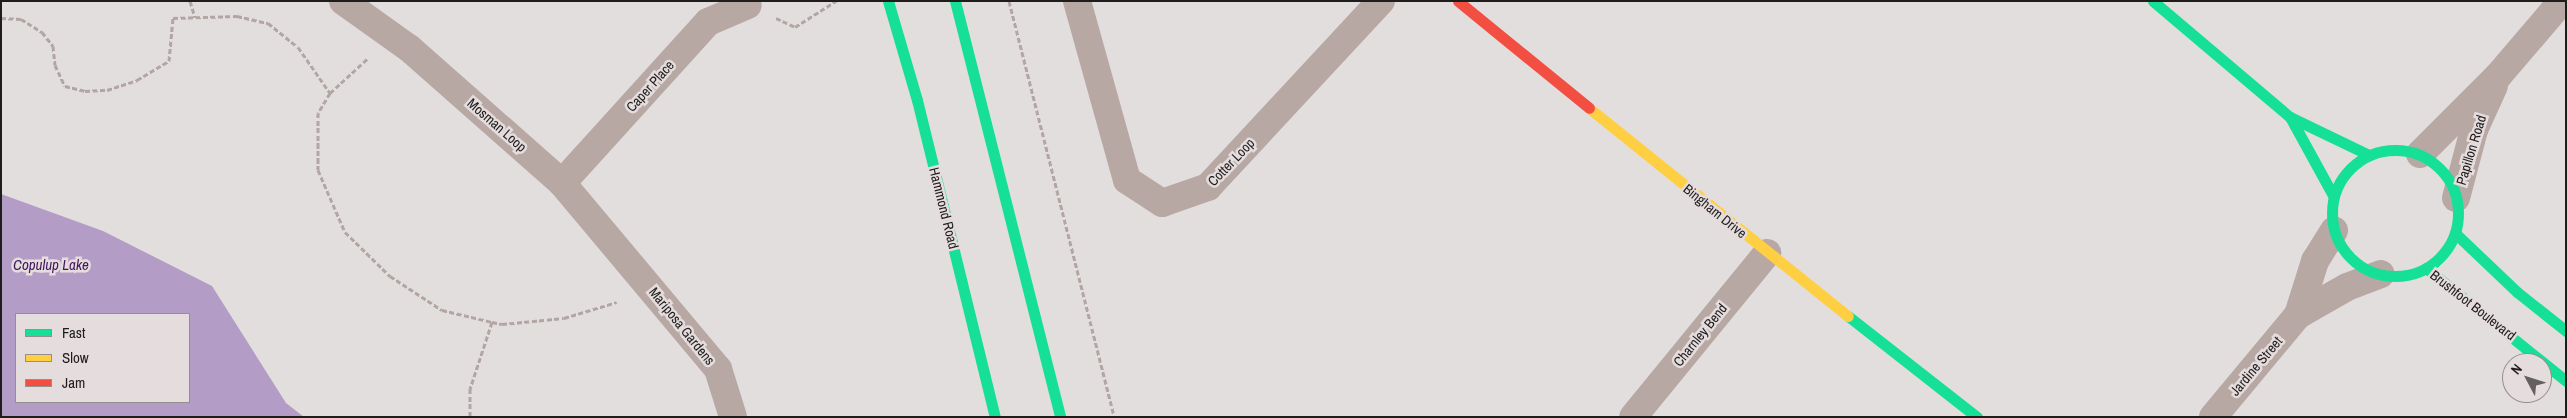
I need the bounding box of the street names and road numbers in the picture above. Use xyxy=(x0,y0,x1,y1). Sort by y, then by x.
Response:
street label: Caper Place xyxy=(623,57,677,115)
street label: Mosman Loop xyxy=(464,95,530,155)
street label: Papillon Road xyxy=(2452,113,2490,187)
street label: Cotter Loop xyxy=(1204,135,1258,189)
street label: Hammond Road xyxy=(926,165,962,251)
street label: Bingham Drive xyxy=(1680,180,1750,242)
street label: Brushfoot Boulevard xyxy=(2427,266,2519,344)
street label: Mariposa Gardens xyxy=(646,284,718,368)
street label: Charnley Bend xyxy=(1670,300,1730,370)
street label: Jardine Street xyxy=(2226,333,2286,399)

